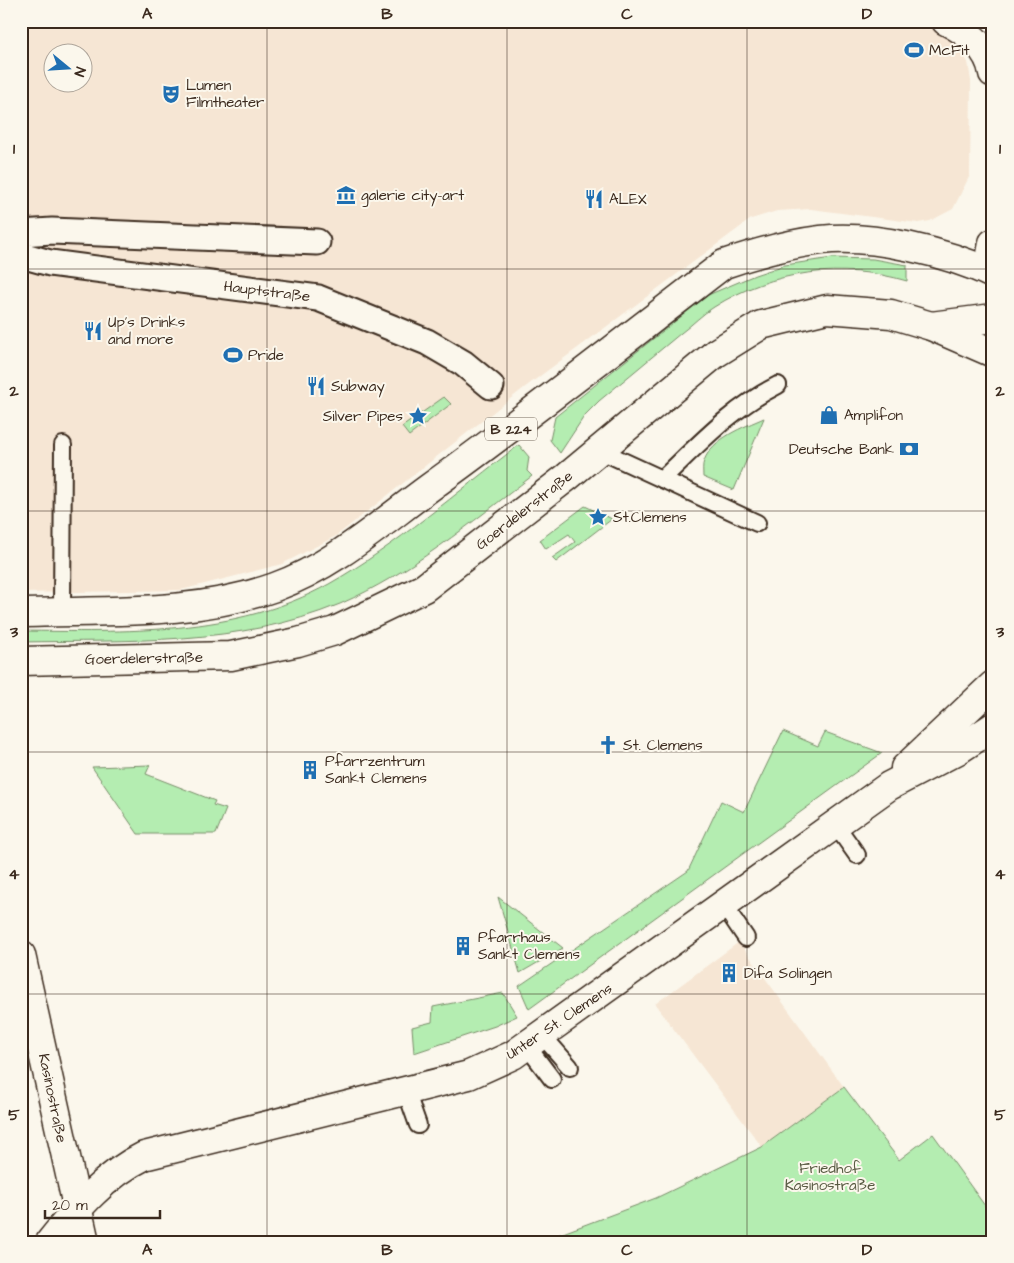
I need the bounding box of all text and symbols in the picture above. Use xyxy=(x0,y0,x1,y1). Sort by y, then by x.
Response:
text: A xyxy=(142,3,153,25)
text: B xyxy=(381,3,393,25)
text: C xyxy=(621,3,633,25)
text: D xyxy=(862,3,873,25)
sports icon: McFit xyxy=(903,39,925,61)
place label: McFit xyxy=(929,40,970,61)
north arrow xyxy=(42,42,92,92)
text: N xyxy=(68,64,90,79)
place label: Lumen Filmtheater xyxy=(186,75,264,113)
theatre icon: Lumen Filmtheater xyxy=(160,83,182,105)
text: 1 xyxy=(13,138,16,160)
text: 1 xyxy=(999,138,1002,160)
museum icon: galerie city-art xyxy=(335,184,357,206)
place label: galerie city-art xyxy=(361,185,464,207)
restaurant icon: ALEX xyxy=(583,188,605,210)
place label: ALEX xyxy=(609,189,647,210)
street label: Hauptstraße xyxy=(222,276,311,307)
place label: Up's Drinks and more xyxy=(108,312,186,350)
restaurant icon: Up's Drinks and more xyxy=(82,320,104,342)
sports icon: Pride xyxy=(222,344,244,366)
place label: Pride xyxy=(248,345,284,366)
restaurant icon: Subway xyxy=(305,375,327,397)
place label: Subway xyxy=(331,376,385,398)
text: 2 xyxy=(8,380,19,402)
text: 2 xyxy=(994,380,1005,402)
shop icon: Amplifon xyxy=(818,404,840,426)
place icon: Silver Pipes xyxy=(407,405,429,427)
place label: Amplifon xyxy=(844,405,904,426)
place label: Silver Pipes xyxy=(323,406,403,427)
road number: B 224 xyxy=(485,418,537,440)
bank icon: Deutsche Bank xyxy=(898,438,920,460)
place label: Deutsche Bank xyxy=(789,439,894,460)
street label: Goerdelerstraße xyxy=(471,466,577,555)
place icon: St.Clemens xyxy=(587,506,609,528)
place label: St.Clemens xyxy=(613,507,687,528)
text: 3 xyxy=(9,621,19,643)
text: 3 xyxy=(995,621,1005,643)
street label: Goerdelerstraße xyxy=(85,647,203,670)
church icon: St. Clemens xyxy=(597,734,619,756)
place label: St. Clemens xyxy=(623,735,703,756)
place label: Pfarrzentrum Sankt Clemens xyxy=(325,751,427,789)
building icon: Pfarrzentrum Sankt Clemens xyxy=(299,759,321,781)
text: 4 xyxy=(9,863,20,885)
text: 4 xyxy=(995,863,1006,885)
place label: Pfarrhaus Sankt Clemens xyxy=(478,927,580,965)
building icon: Pfarrhaus Sankt Clemens xyxy=(452,935,474,957)
building icon: Difa Solingen xyxy=(718,962,740,984)
place label: Difa Solingen xyxy=(744,963,833,985)
street label: Unter St. Clemens xyxy=(502,978,617,1065)
street label: Kasinostraße xyxy=(33,1052,72,1145)
text: 5 xyxy=(8,1104,20,1126)
text: 5 xyxy=(994,1104,1006,1126)
park label: Friedhof Kasinostraße xyxy=(785,1158,875,1196)
scale bar xyxy=(45,1188,160,1220)
text: 20 m xyxy=(52,1195,88,1216)
text: A xyxy=(142,1239,153,1261)
text: B xyxy=(381,1239,393,1261)
text: C xyxy=(621,1239,633,1261)
text: D xyxy=(862,1239,873,1261)

